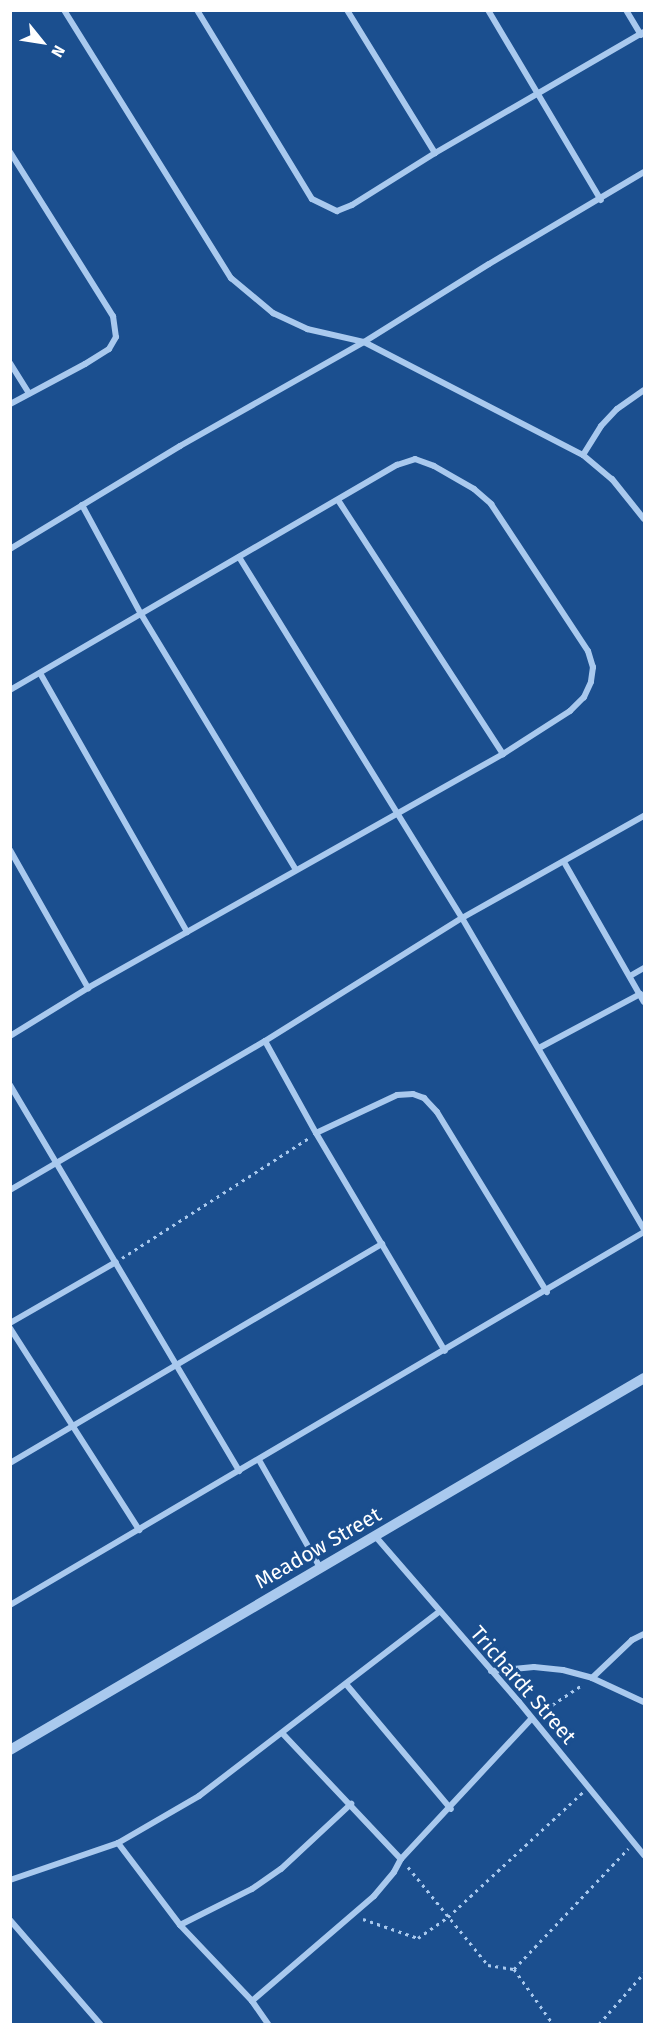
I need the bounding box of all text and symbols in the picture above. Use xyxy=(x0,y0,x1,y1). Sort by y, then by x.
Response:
north arrow xyxy=(12,12,72,72)
text: N xyxy=(47,42,69,61)
street label: Meadow Street xyxy=(250,1502,386,1594)
street label: Trichardt Street xyxy=(465,1621,581,1749)

